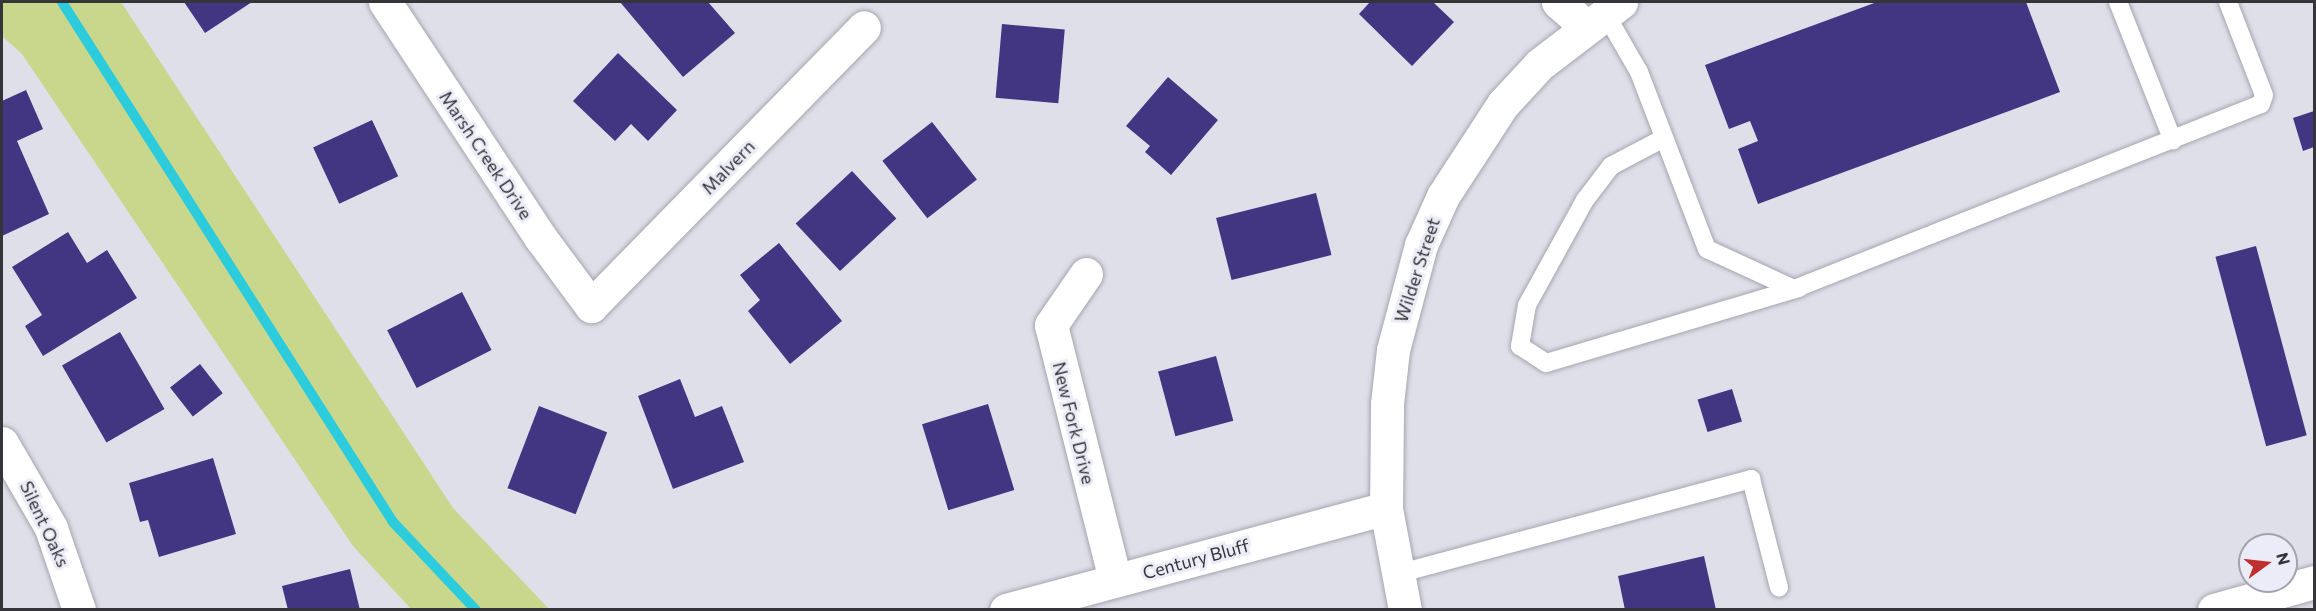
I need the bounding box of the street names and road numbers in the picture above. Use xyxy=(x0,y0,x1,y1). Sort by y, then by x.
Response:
street label: Marsh Creek Drive xyxy=(435,87,537,223)
street label: Malvern xyxy=(697,135,759,199)
street label: Wilder Street xyxy=(1390,215,1444,325)
street label: New Fork Drive xyxy=(1048,360,1100,486)
street label: Silent Oaks xyxy=(16,478,74,570)
street label: Century Bluff xyxy=(1140,534,1252,584)

